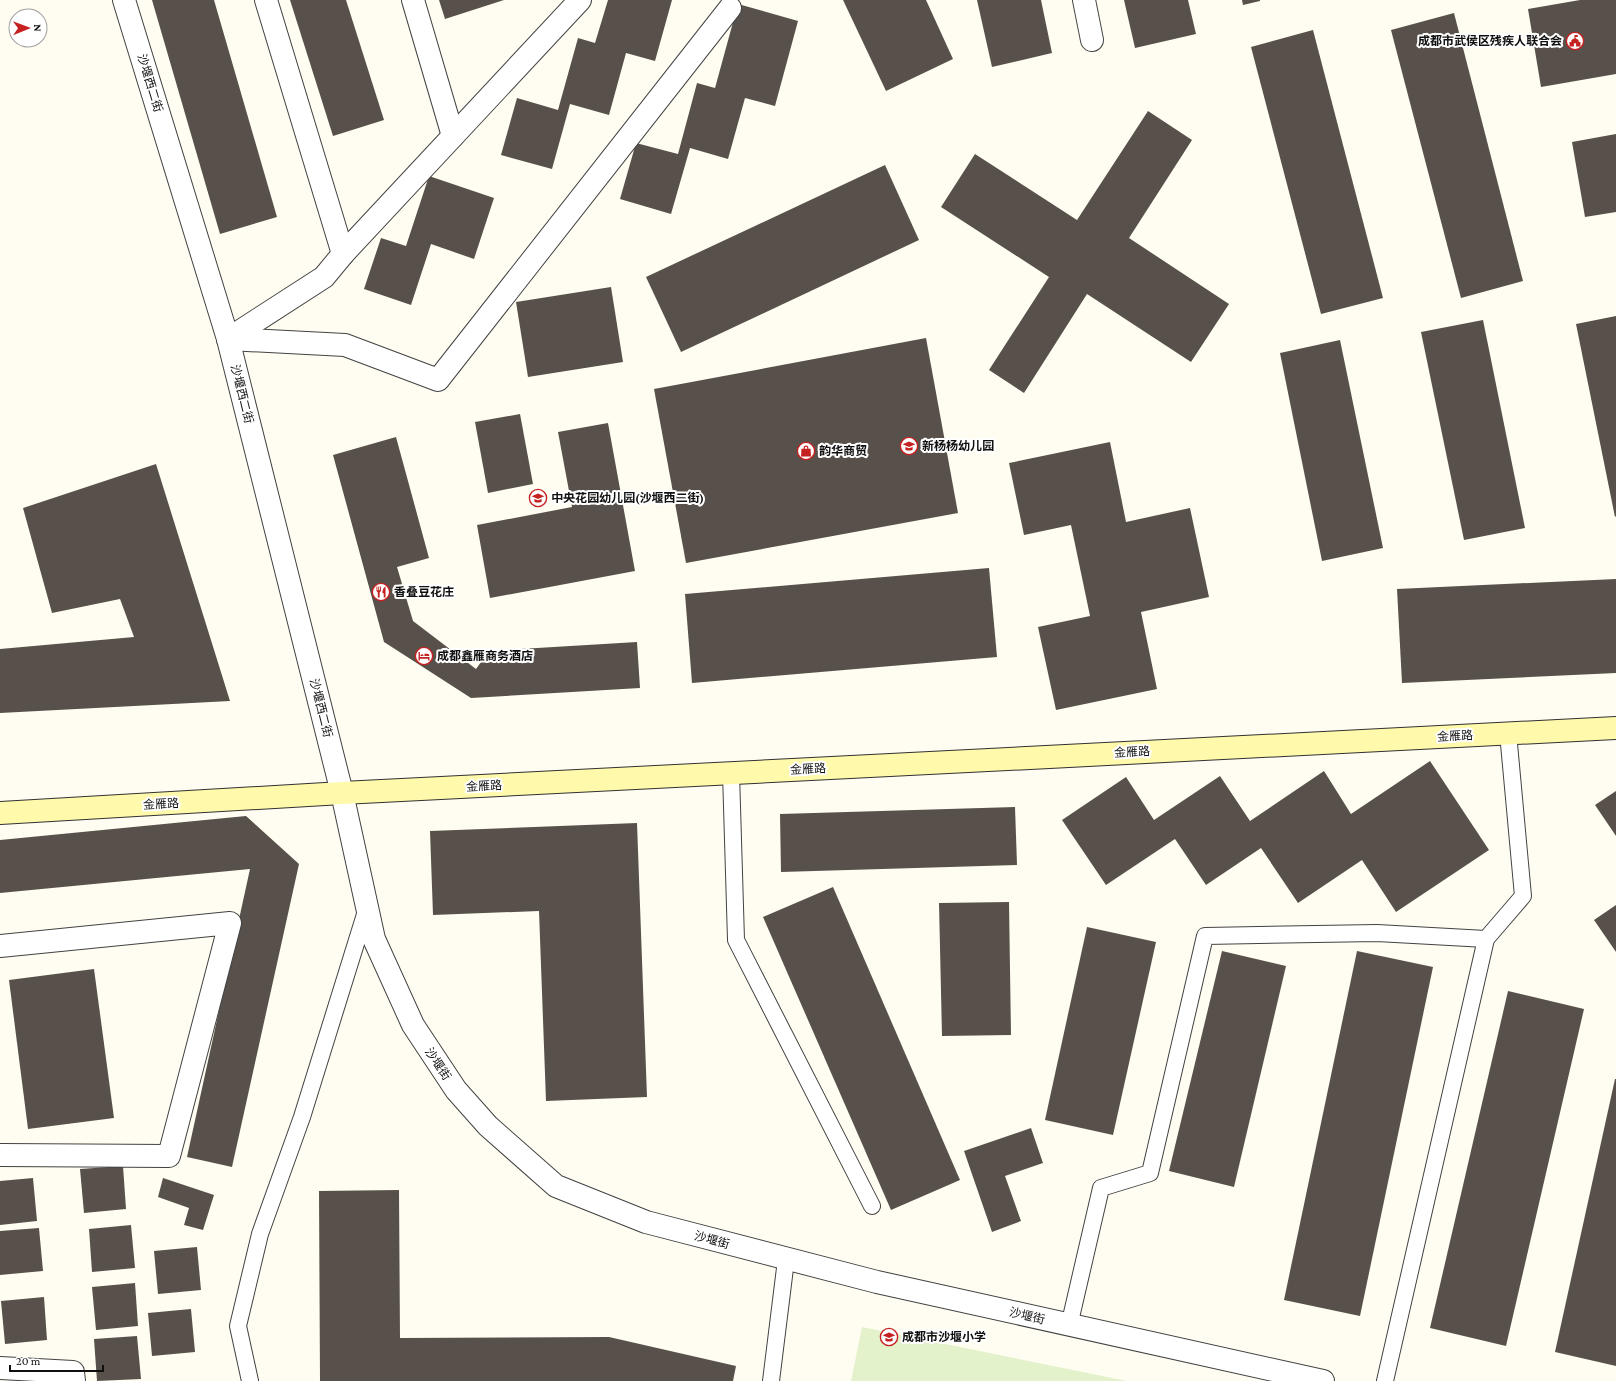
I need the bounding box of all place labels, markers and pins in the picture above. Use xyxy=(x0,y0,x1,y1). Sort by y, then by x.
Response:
public building icon: 成都市武侯区残疾人联合会 xyxy=(1565,31,1585,51)
place label: 成都市武侯区残疾人联合会 xyxy=(1418,34,1562,48)
school or university icon: 新杨杨幼儿园 xyxy=(899,436,919,456)
place label: 新杨杨幼儿园 xyxy=(922,439,994,453)
shop icon: 韵华商贸 xyxy=(796,441,816,461)
place label: 韵华商贸 xyxy=(819,444,867,458)
school or university icon: 中央花园幼儿园(沙堰西二街) xyxy=(528,488,548,508)
place label: 中央花园幼儿园(沙堰西二街) xyxy=(551,491,704,505)
restaurant icon: 香叠豆花庄 xyxy=(371,582,391,602)
place label: 香叠豆花庄 xyxy=(394,585,454,599)
hotel icon: 成都鑫雁商务酒店 xyxy=(414,646,434,666)
place label: 成都鑫雁商务酒店 xyxy=(437,649,533,663)
school or university icon: 成都市沙堰小学 xyxy=(879,1327,899,1347)
place label: 成都市沙堰小学 xyxy=(902,1330,986,1344)

